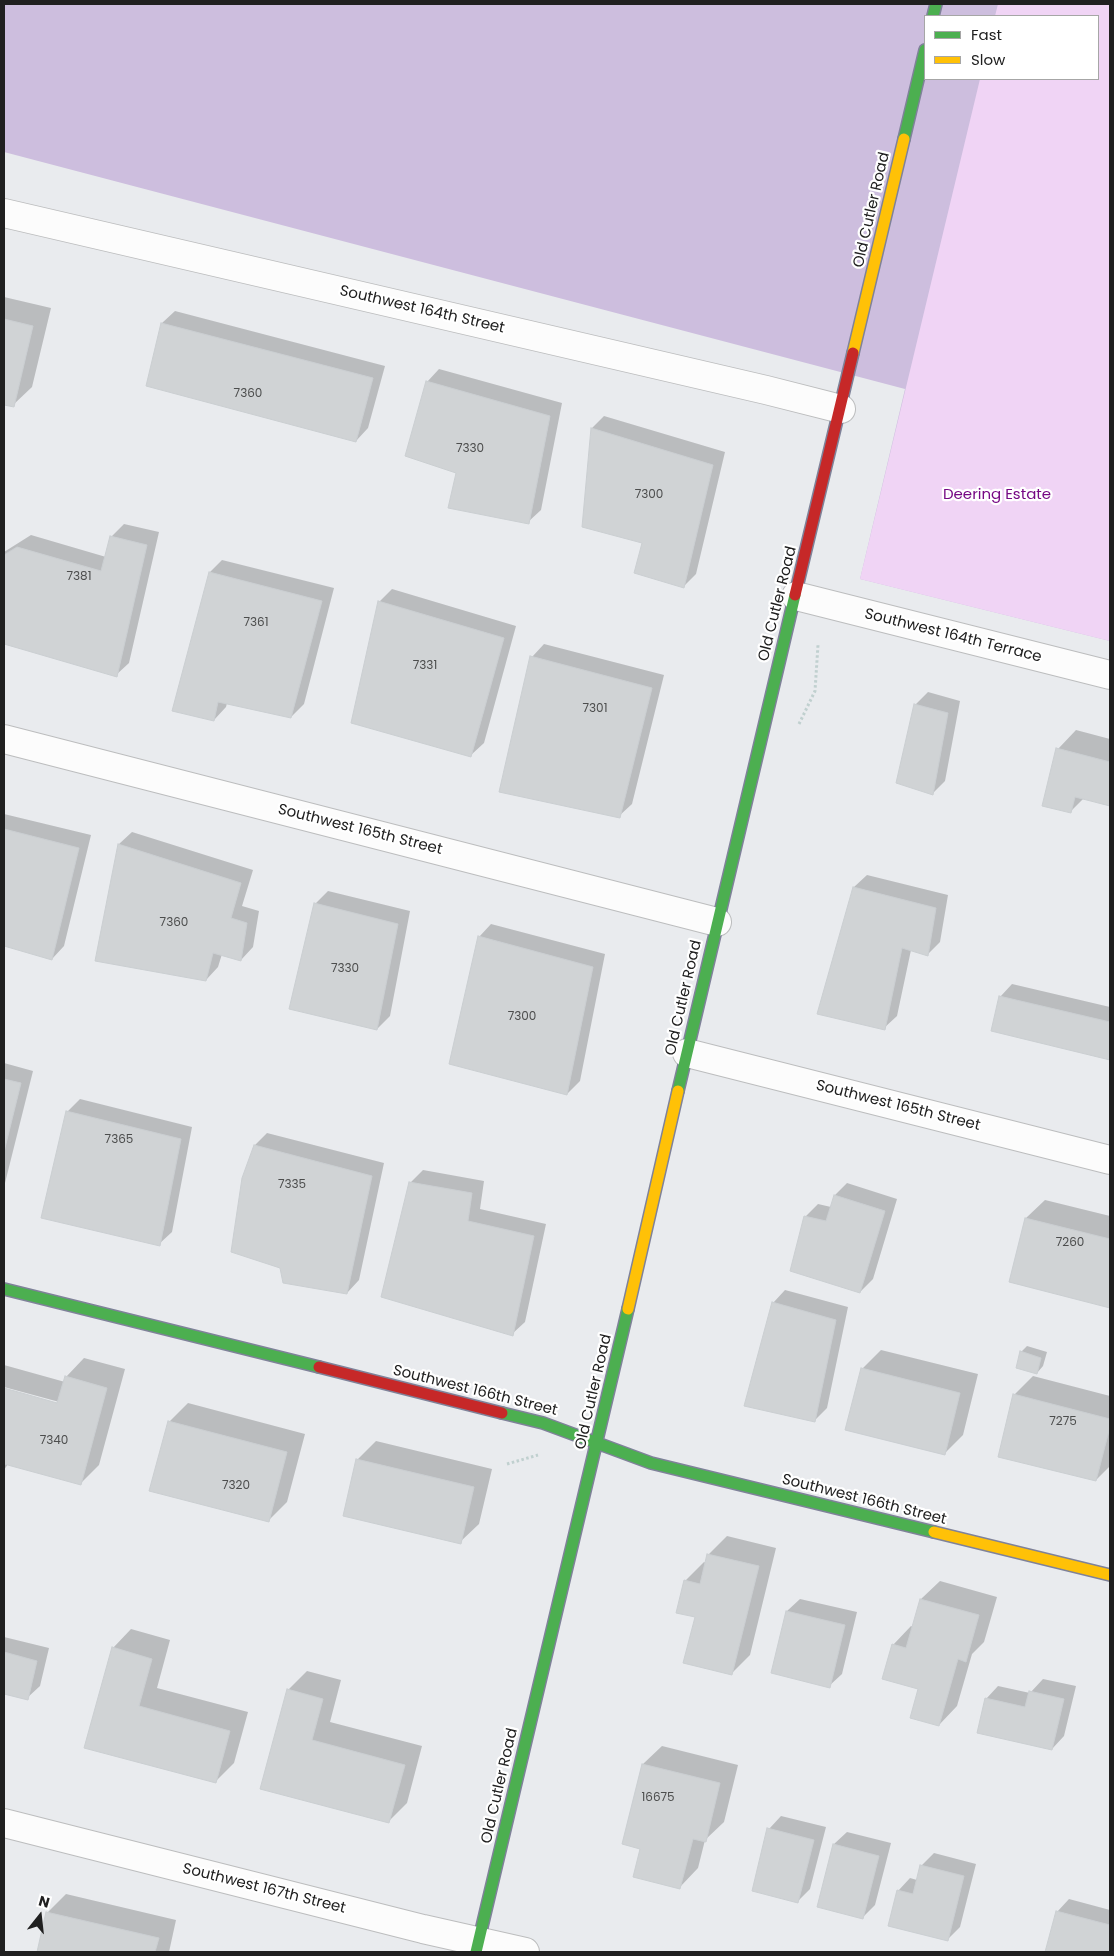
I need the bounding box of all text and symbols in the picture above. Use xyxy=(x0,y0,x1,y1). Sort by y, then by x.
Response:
legend xyxy=(924,15,1099,80)
text: Fast xyxy=(971,24,1002,45)
text: Slow xyxy=(971,49,1005,70)
street label: Old Cutler Road xyxy=(850,151,894,269)
street label: Southwest 164th Street xyxy=(338,282,506,338)
house number: 7360 xyxy=(234,387,262,401)
house number: 7330 xyxy=(456,442,484,456)
park label: Deering Estate xyxy=(943,486,1051,504)
house number: 7300 xyxy=(635,488,663,502)
street label: Old Cutler Road xyxy=(755,545,801,663)
house number: 7381 xyxy=(66,570,92,584)
street label: Southwest 164th Terrace xyxy=(863,605,1043,667)
house number: 7361 xyxy=(243,616,269,630)
house number: 7331 xyxy=(413,659,437,673)
house number: 7301 xyxy=(583,702,607,716)
street label: Southwest 165th Street xyxy=(276,801,444,859)
house number: 7360 xyxy=(160,916,188,930)
street label: Old Cutler Road xyxy=(662,939,706,1057)
house number: 7330 xyxy=(331,962,359,976)
house number: 7300 xyxy=(508,1010,536,1024)
street label: Southwest 165th Street xyxy=(814,1077,982,1135)
house number: 7365 xyxy=(105,1133,133,1147)
house number: 7335 xyxy=(278,1178,306,1192)
house number: 7260 xyxy=(1056,1236,1084,1250)
street label: Old Cutler Road xyxy=(572,1333,616,1451)
street label: Southwest 166th Street xyxy=(391,1362,559,1420)
house number: 7275 xyxy=(1049,1415,1077,1429)
house number: 7340 xyxy=(40,1434,68,1448)
street label: Southwest 166th Street xyxy=(780,1471,948,1529)
house number: 7320 xyxy=(222,1479,250,1493)
street label: Old Cutler Road xyxy=(478,1727,522,1845)
house number: 16675 xyxy=(641,1791,675,1805)
street label: Southwest 167th Street xyxy=(181,1860,347,1918)
north arrow xyxy=(15,1891,65,1941)
text: N xyxy=(36,1891,52,1913)

